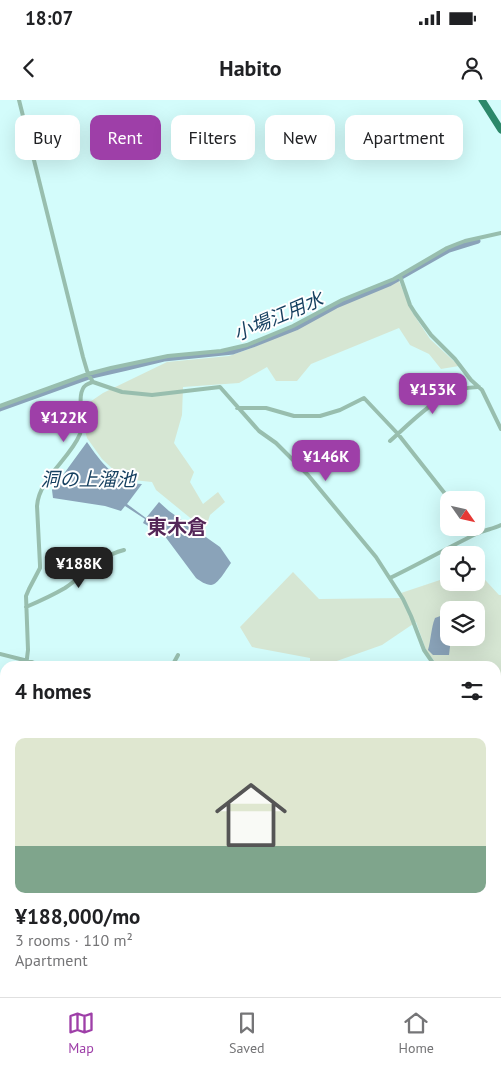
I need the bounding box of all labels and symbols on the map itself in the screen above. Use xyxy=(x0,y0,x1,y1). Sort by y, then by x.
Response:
water label: 小場江用水 xyxy=(230,286,328,346)
pin: ¥153K xyxy=(398,372,468,415)
pin: ¥122K xyxy=(29,400,99,443)
pin: ¥146K xyxy=(291,440,361,482)
water label: 洞の上溜池 xyxy=(40,467,137,491)
north arrow xyxy=(440,491,485,536)
district label: 東木倉 xyxy=(147,514,207,540)
pin: ¥188K xyxy=(44,546,114,589)

